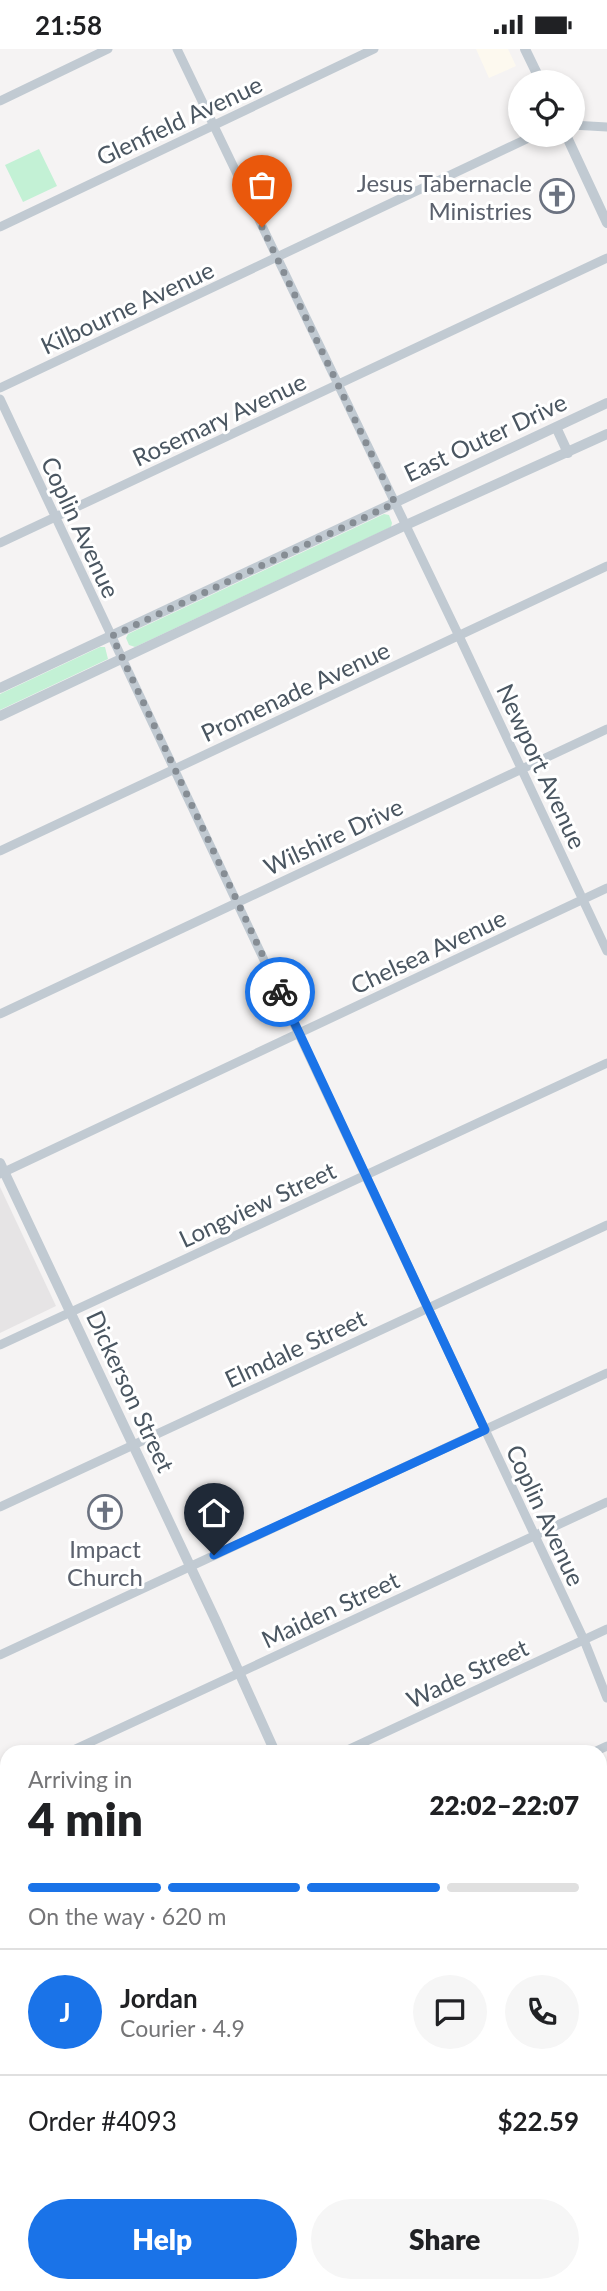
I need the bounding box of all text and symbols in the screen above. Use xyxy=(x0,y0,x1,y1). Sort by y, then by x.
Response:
text: 21:58 xyxy=(35,9,102,41)
street label: Glenfield Avenue xyxy=(92,69,266,171)
map controls xyxy=(508,70,585,147)
button: locate xyxy=(508,70,585,147)
pin xyxy=(232,155,292,227)
icon: bag xyxy=(243,166,281,204)
place label: Jesus Tabernacle Ministries xyxy=(357,168,532,225)
church icon: Jesus Tabernacle Ministries xyxy=(538,177,576,215)
street label: Kilbourne Avenue xyxy=(36,254,218,360)
street label: Rosemary Avenue xyxy=(128,366,310,472)
street label: East Outer Drive xyxy=(399,387,571,487)
street label: Coplin Avenue xyxy=(36,452,126,602)
street label: Promenade Avenue xyxy=(196,635,394,747)
street label: Newport Avenue xyxy=(491,679,593,853)
street label: Wilshire Drive xyxy=(259,791,407,881)
street label: Chelsea Avenue xyxy=(346,902,510,1000)
courier xyxy=(245,957,315,1027)
icon: bike xyxy=(261,973,299,1011)
street label: Longview Street xyxy=(174,1155,340,1253)
street label: Elmdale Street xyxy=(220,1303,370,1393)
street label: Dickerson Street xyxy=(81,1306,181,1477)
street label: Coplin Avenue xyxy=(501,1440,591,1590)
pin xyxy=(184,1483,244,1555)
church icon: Impact Church xyxy=(86,1493,124,1531)
icon: home xyxy=(195,1494,233,1532)
place label: Impact Church xyxy=(67,1534,143,1591)
street label: Maiden Street xyxy=(257,1564,404,1654)
street label: Wade Street xyxy=(402,1632,533,1714)
text: Arriving in xyxy=(28,1765,132,1793)
text: 22:02–22:07 xyxy=(429,1789,579,1821)
text: 4 min xyxy=(28,1791,143,1846)
text: On the way · 620 m xyxy=(28,1902,227,1930)
button: chat xyxy=(413,1975,487,2049)
button: phone xyxy=(505,1975,579,2049)
text: Jordan xyxy=(120,1982,198,2014)
text: J xyxy=(59,1996,71,2028)
text: Courier · 4.9 xyxy=(120,2014,245,2042)
text: Order #4093 xyxy=(28,2105,177,2137)
text: $22.59 xyxy=(497,2105,579,2137)
button: Help xyxy=(28,2199,297,2279)
button: Share xyxy=(311,2199,579,2279)

